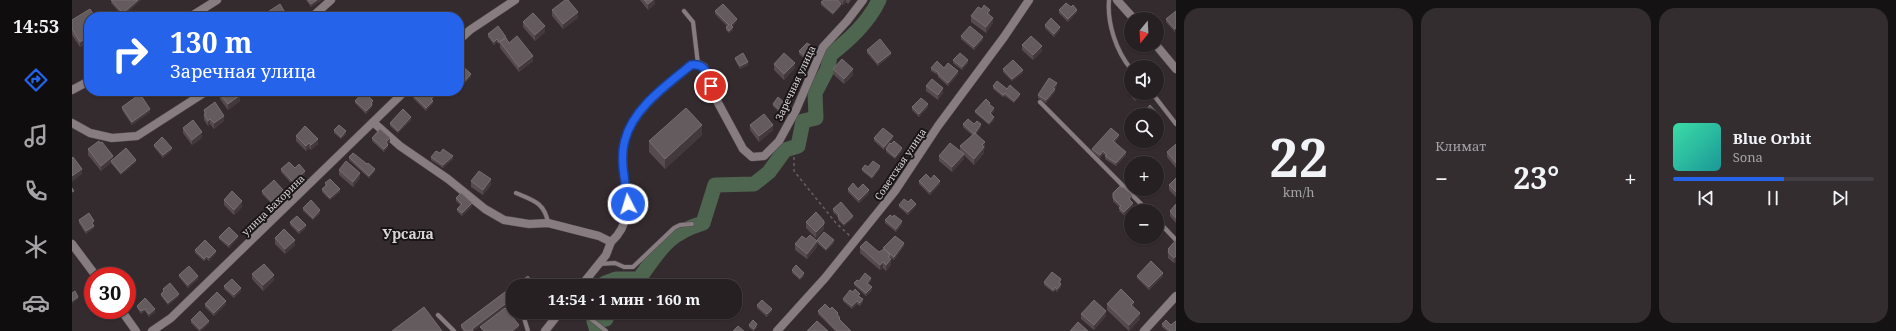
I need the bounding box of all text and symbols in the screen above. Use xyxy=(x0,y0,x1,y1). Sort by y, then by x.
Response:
north arrow xyxy=(1124,12,1164,52)
map controls xyxy=(1124,12,1164,244)
text: 14:53 xyxy=(13,14,59,38)
text: 130 m xyxy=(170,23,252,61)
icon: right xyxy=(104,28,156,80)
street label: Заречная улица xyxy=(771,43,819,123)
text: Заречная улица xyxy=(170,59,316,83)
button: sound xyxy=(1124,60,1164,100)
icon: directions xyxy=(22,66,50,94)
pin xyxy=(694,69,728,103)
icon: arrive xyxy=(700,75,722,97)
button: search xyxy=(1124,108,1164,148)
text: 22 xyxy=(1269,121,1328,192)
icon: music xyxy=(22,122,50,150)
street label: Советская улица xyxy=(871,125,929,203)
text: Blue Orbit xyxy=(1733,128,1811,148)
text: Климат xyxy=(1435,137,1486,155)
text: Sona xyxy=(1733,148,1763,166)
button: + xyxy=(1124,156,1164,196)
text: 23° xyxy=(1513,157,1559,198)
text: − xyxy=(1435,163,1448,193)
text: + xyxy=(1624,163,1637,193)
street label: улица Бахорина xyxy=(238,171,308,239)
icon: phone xyxy=(22,177,50,205)
position arrow xyxy=(607,183,649,225)
text: km/h xyxy=(1283,183,1315,201)
icon: previous xyxy=(1695,187,1717,209)
icon: pause xyxy=(1762,187,1784,209)
icon: next xyxy=(1829,187,1851,209)
button: − xyxy=(1124,204,1164,244)
district label: Урсала xyxy=(382,224,434,243)
icon: climate xyxy=(22,233,50,261)
speed limit sign: 30 xyxy=(84,267,136,319)
icon: car xyxy=(22,289,50,317)
text: 14:54 · 1 мин · 160 m xyxy=(548,289,700,309)

